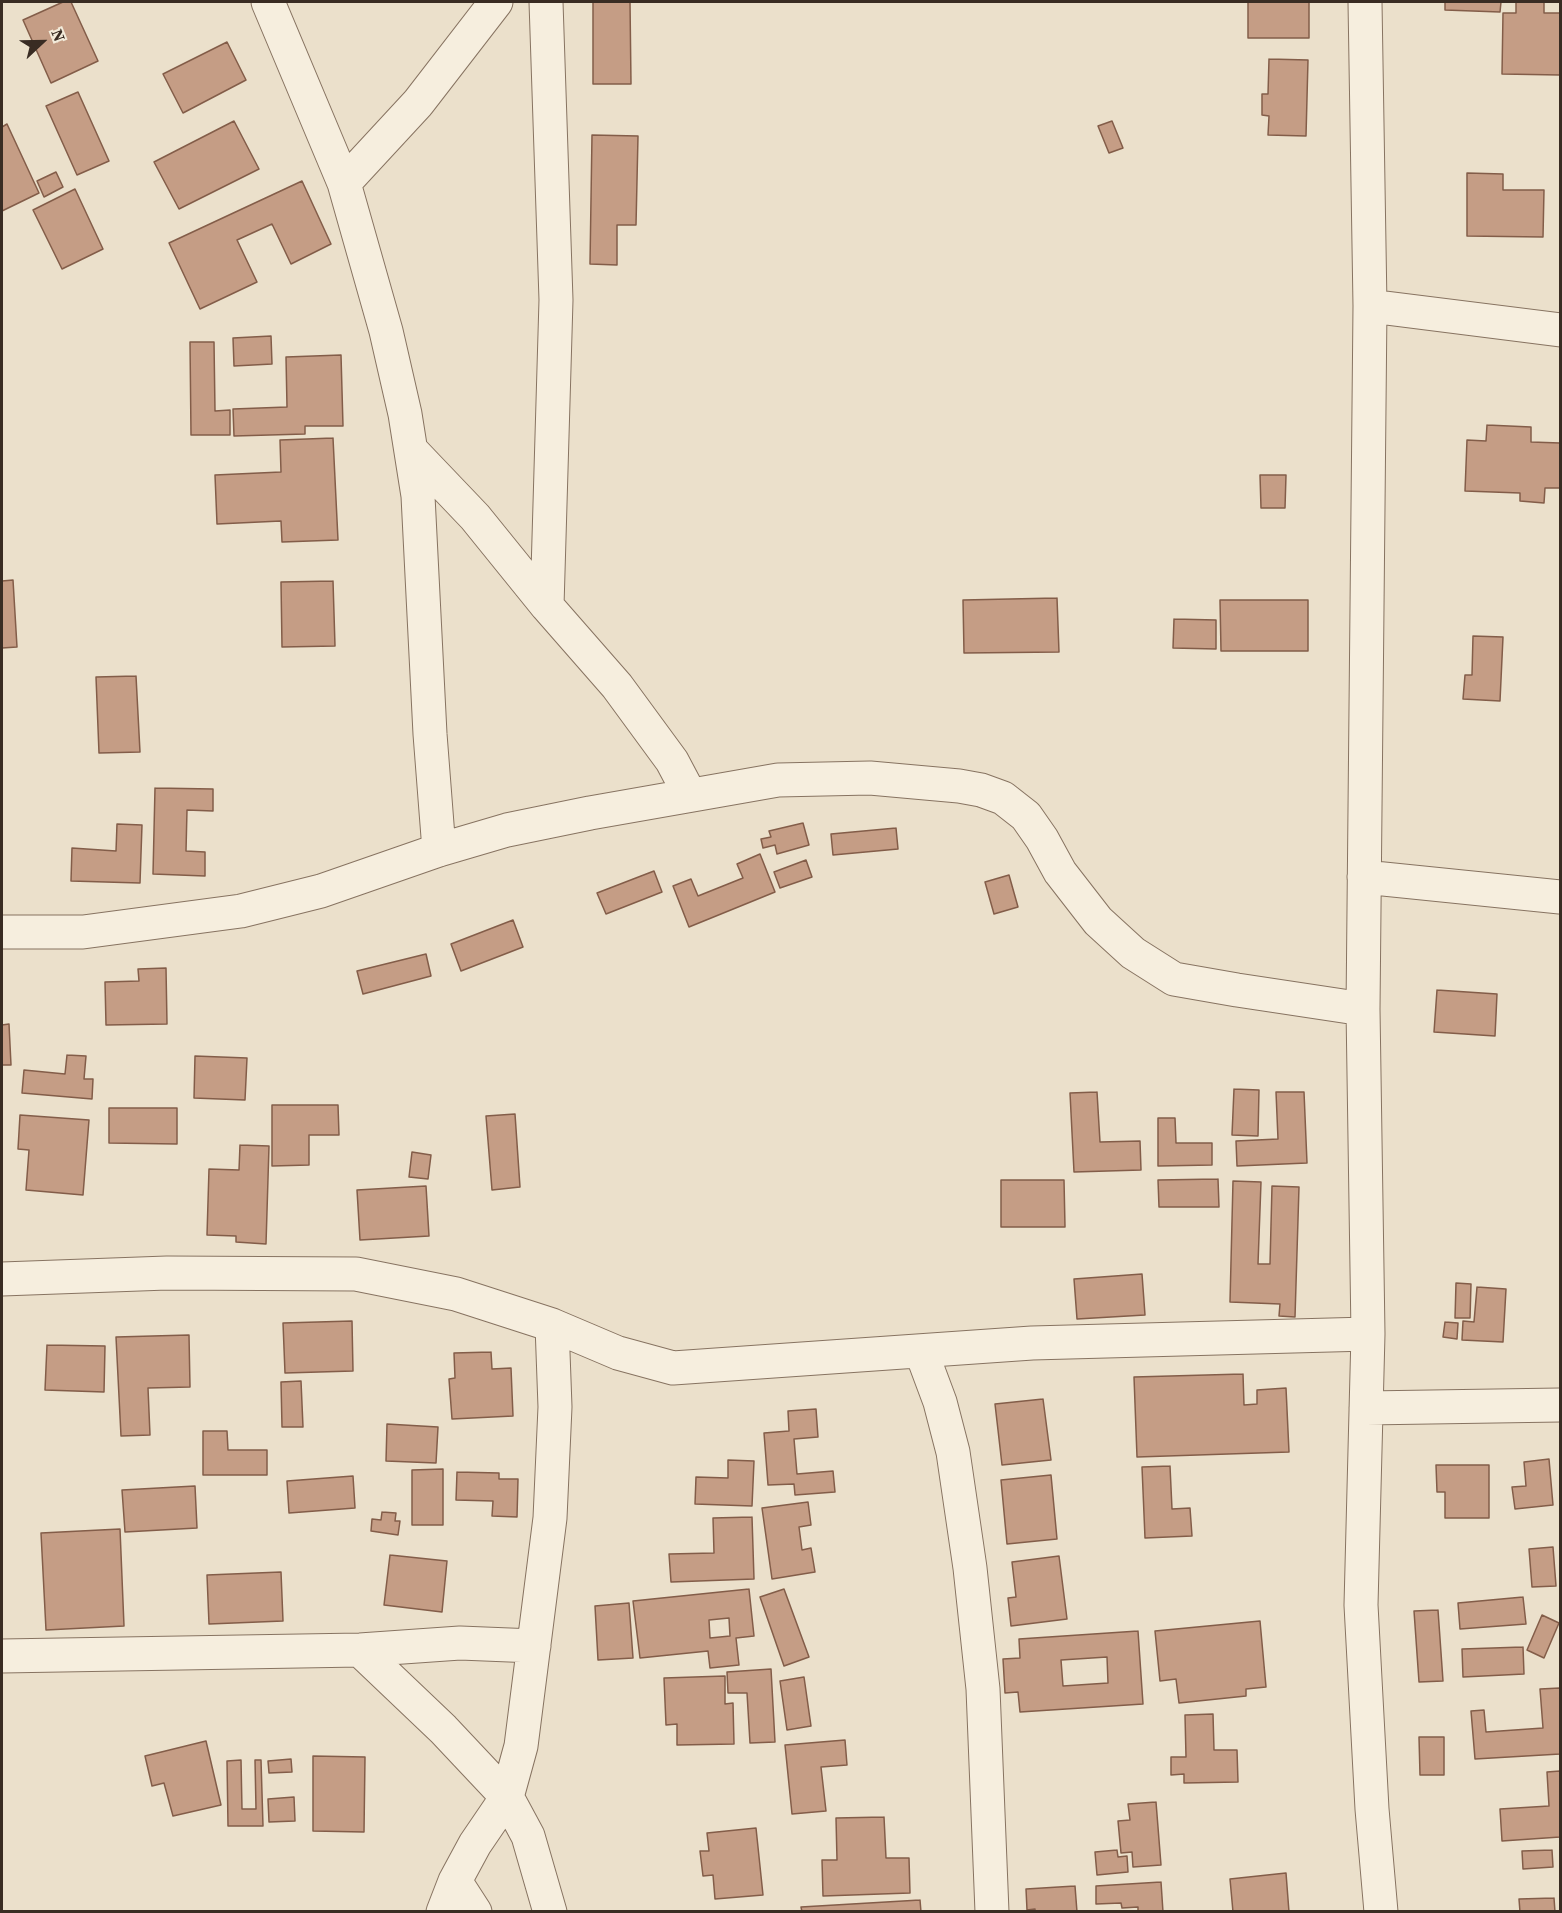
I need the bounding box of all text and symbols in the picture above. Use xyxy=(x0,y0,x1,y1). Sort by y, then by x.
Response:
north arrow xyxy=(12,12,72,72)
text: N xyxy=(46,26,71,45)

